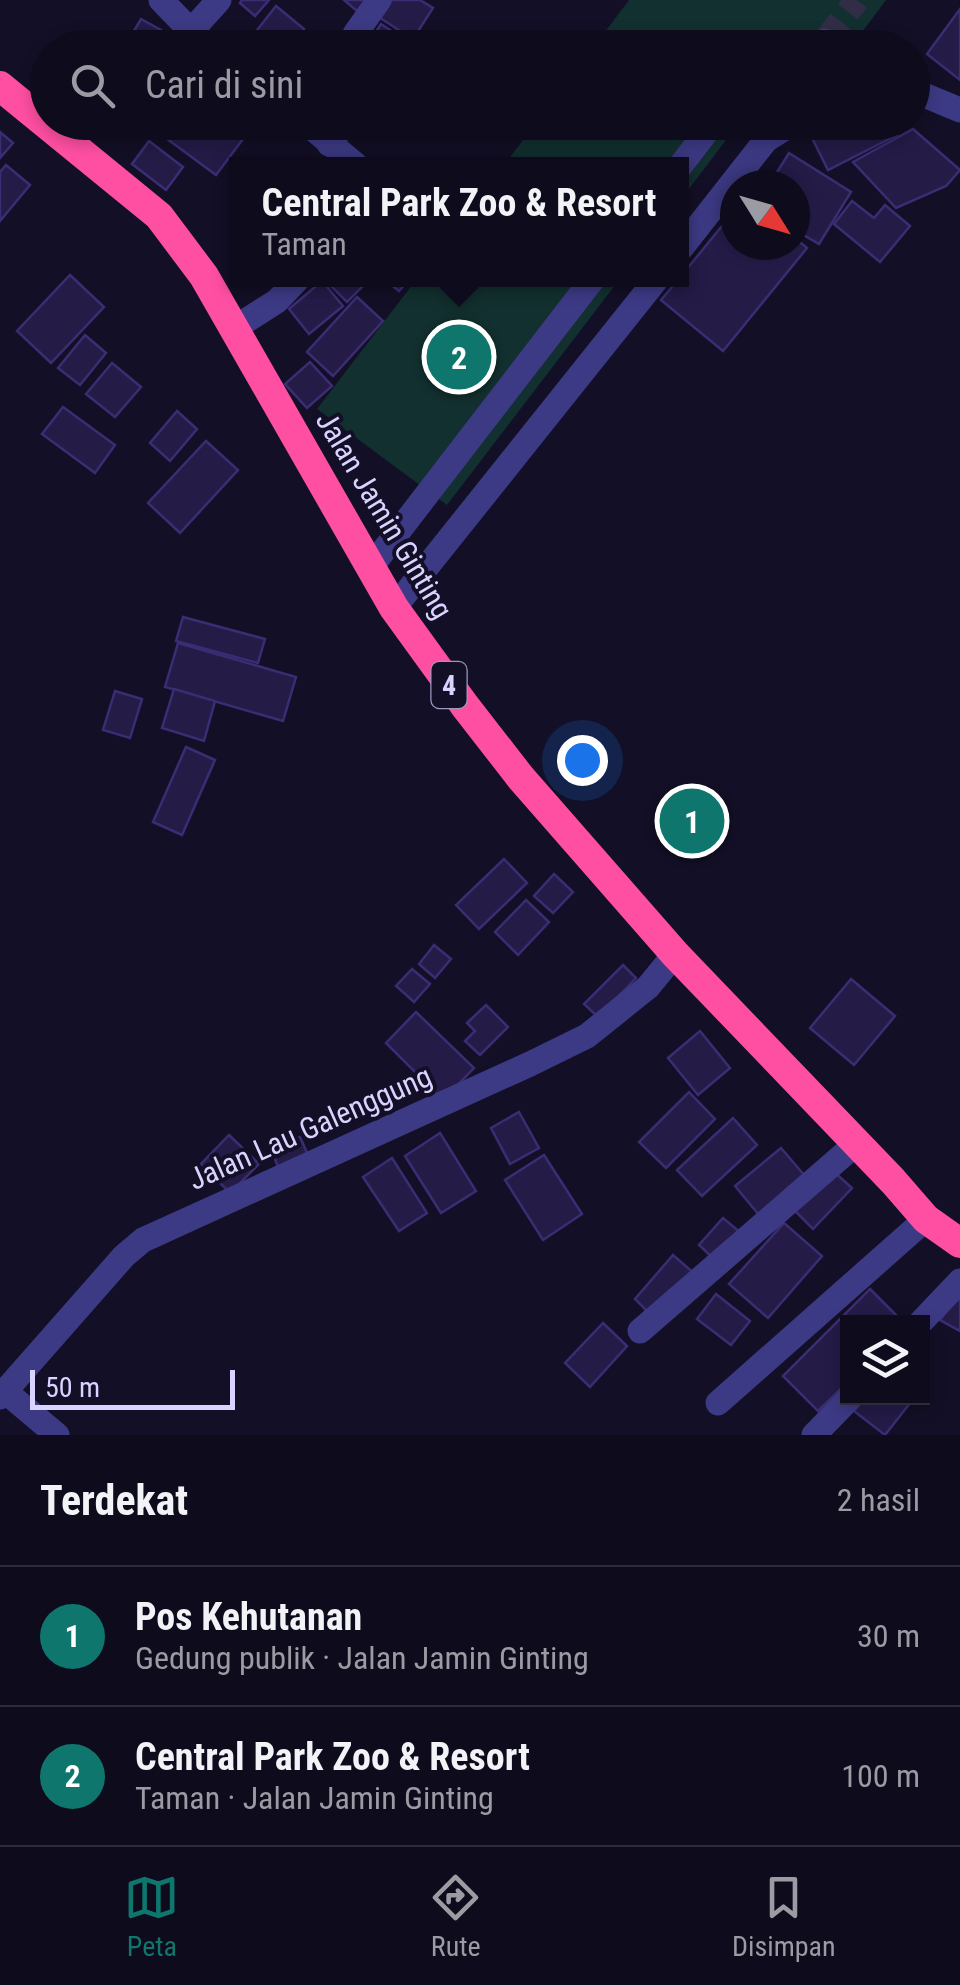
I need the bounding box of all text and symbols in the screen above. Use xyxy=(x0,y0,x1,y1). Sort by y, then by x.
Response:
search box xyxy=(30,30,930,140)
icon: search xyxy=(65,58,120,113)
text: Cari di sini xyxy=(145,63,303,107)
popup xyxy=(229,157,689,287)
north arrow xyxy=(720,170,810,260)
text: Central Park Zoo & Resort xyxy=(262,181,656,225)
text: Taman xyxy=(262,225,347,263)
pin: 2 xyxy=(426,320,492,394)
street label: Jalan Jamin Ginting xyxy=(309,405,460,625)
road number: 4 xyxy=(432,662,466,708)
your location xyxy=(557,735,608,786)
pin: 1 xyxy=(660,784,724,858)
street label: Jalan Lau Galenggung xyxy=(183,1058,437,1197)
map controls xyxy=(840,1315,930,1405)
button: layers xyxy=(840,1315,930,1405)
scale bar xyxy=(30,1365,235,1410)
text: 50 m xyxy=(45,1371,100,1404)
text: Terdekat xyxy=(40,1476,188,1525)
text: 2 hasil xyxy=(837,1481,920,1519)
text: Pos Kehutanan xyxy=(135,1595,362,1639)
text: 1 xyxy=(64,1617,81,1655)
text: 30 m xyxy=(857,1617,920,1655)
text: Gedung publik · Jalan Jamin Ginting xyxy=(135,1639,589,1677)
text: Central Park Zoo & Resort xyxy=(135,1735,530,1779)
text: 2 xyxy=(64,1757,81,1795)
text: 100 m xyxy=(841,1757,920,1795)
text: Taman · Jalan Jamin Ginting xyxy=(135,1779,494,1817)
tab: Peta xyxy=(124,1870,179,1963)
tab: Rute xyxy=(428,1870,483,1963)
tab: Disimpan xyxy=(732,1870,836,1963)

